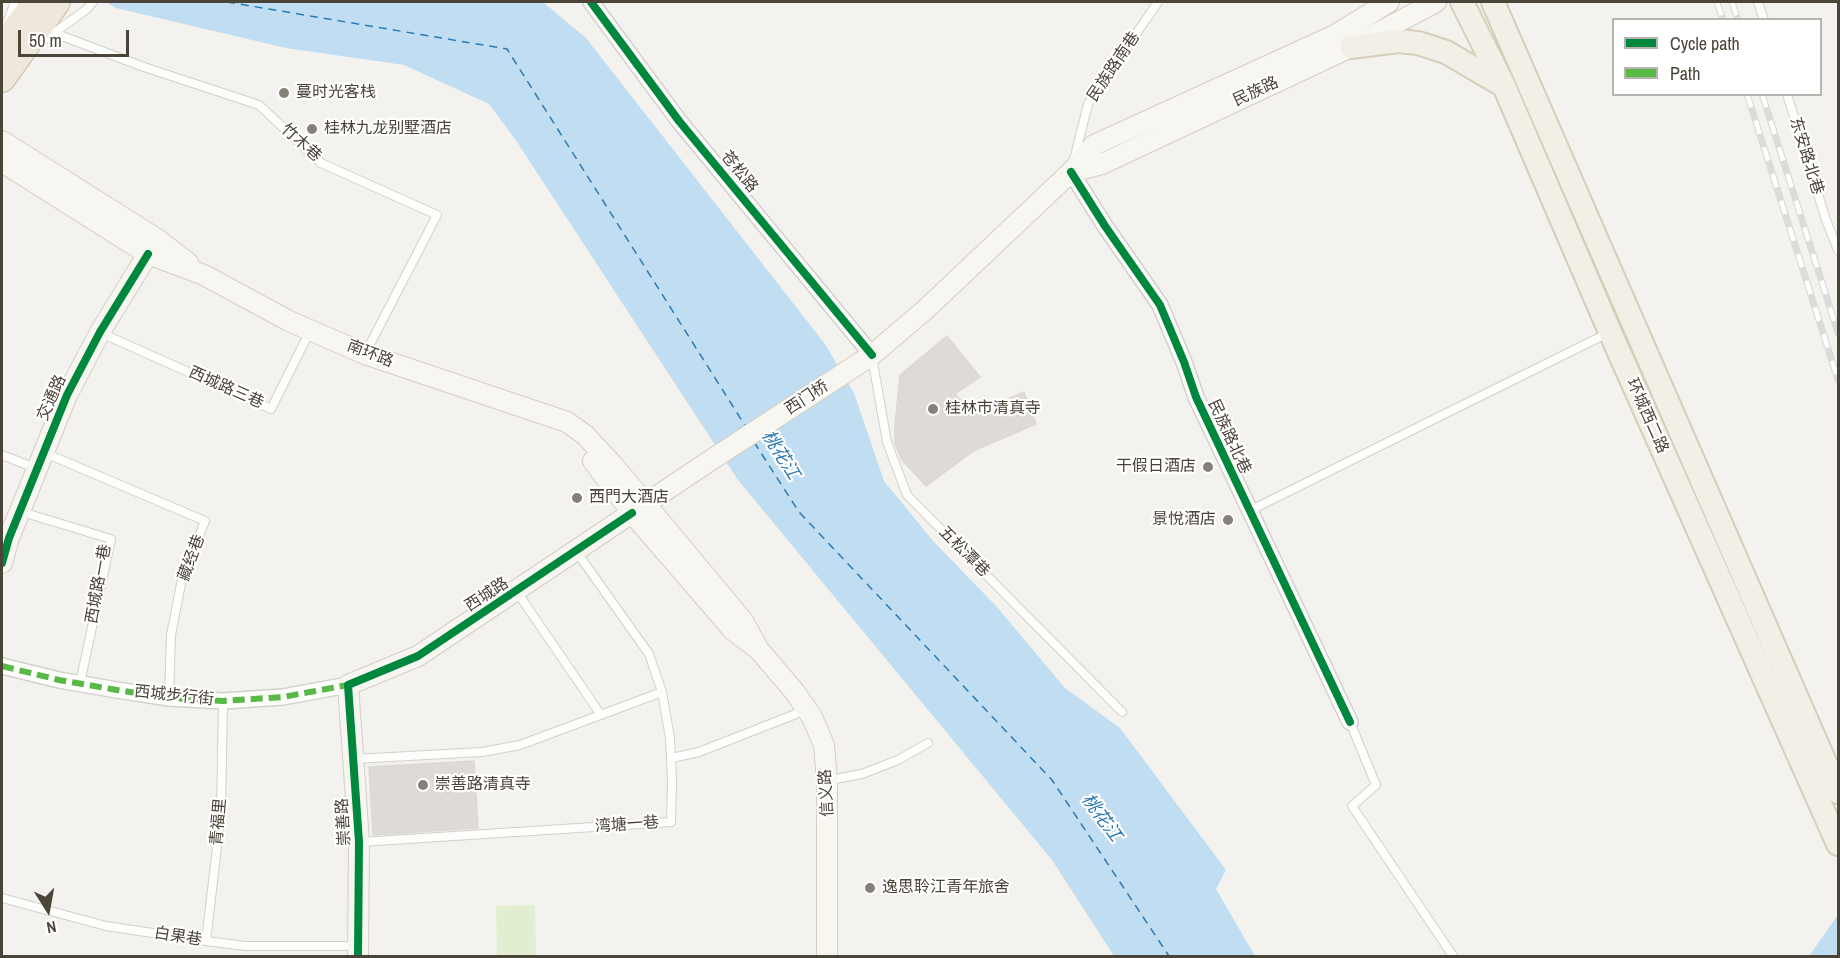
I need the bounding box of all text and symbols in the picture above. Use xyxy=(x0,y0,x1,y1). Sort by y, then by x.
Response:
scale bar xyxy=(21,18,132,56)
legend xyxy=(1612,18,1822,96)
text: 50 m xyxy=(29,28,62,53)
street label: 民族路南巷 xyxy=(1084,28,1144,106)
text: Cycle path xyxy=(1670,31,1740,56)
text: Path xyxy=(1670,61,1700,86)
street label: 民族路 xyxy=(1230,73,1282,111)
place label: 蔓时光客栈 xyxy=(296,83,376,103)
marker: 蔓时光客栈 xyxy=(277,86,291,100)
street label: 东安路北巷 xyxy=(1785,115,1827,197)
place label: 桂林九龙别墅酒店 xyxy=(324,119,452,139)
street label: 竹木巷 xyxy=(277,120,325,166)
marker: 桂林九龙别墅酒店 xyxy=(305,122,319,136)
street label: 苍松路 xyxy=(716,147,762,197)
street label: 南环路 xyxy=(344,336,396,372)
street label: 西城路三巷 xyxy=(186,363,266,413)
street label: 交通路 xyxy=(33,372,71,424)
street label: 环城西二路 xyxy=(1622,376,1672,456)
street label: 西门桥 xyxy=(782,377,832,419)
street label: 民族路北巷 xyxy=(1203,397,1255,477)
place label: 桂林市清真寺 xyxy=(945,399,1041,419)
marker: 桂林市清真寺 xyxy=(926,402,940,416)
water label: 桃花江 xyxy=(757,426,803,484)
place label: 干假日酒店 xyxy=(1116,457,1196,477)
marker: 干假日酒店 xyxy=(1201,460,1215,474)
place label: 西門大酒店 xyxy=(589,488,669,508)
marker: 西門大酒店 xyxy=(570,491,584,505)
place label: 景悅酒店 xyxy=(1152,510,1216,530)
marker: 景悅酒店 xyxy=(1221,513,1235,527)
street label: 五松潭巷 xyxy=(935,523,993,581)
street label: 藏经巷 xyxy=(175,532,209,584)
street label: 西城路一巷 xyxy=(83,543,115,625)
street label: 西城路 xyxy=(462,574,512,616)
street label: 西城步行街 xyxy=(133,682,215,710)
street label: 信义路 xyxy=(816,769,838,817)
place label: 崇善路清真寺 xyxy=(435,775,531,795)
marker: 崇善路清真寺 xyxy=(416,778,430,792)
water label: 桃花江 xyxy=(1076,790,1126,846)
street label: 青福里 xyxy=(207,797,231,847)
street label: 崇善路 xyxy=(333,798,355,846)
street label: 湾塘一巷 xyxy=(594,813,660,837)
place label: 逸思聆江青年旅舍 xyxy=(882,878,1010,898)
north arrow xyxy=(18,880,78,940)
marker: 逸思聆江青年旅舍 xyxy=(863,881,877,895)
text: N xyxy=(45,916,58,939)
street label: 白果巷 xyxy=(153,924,203,950)

